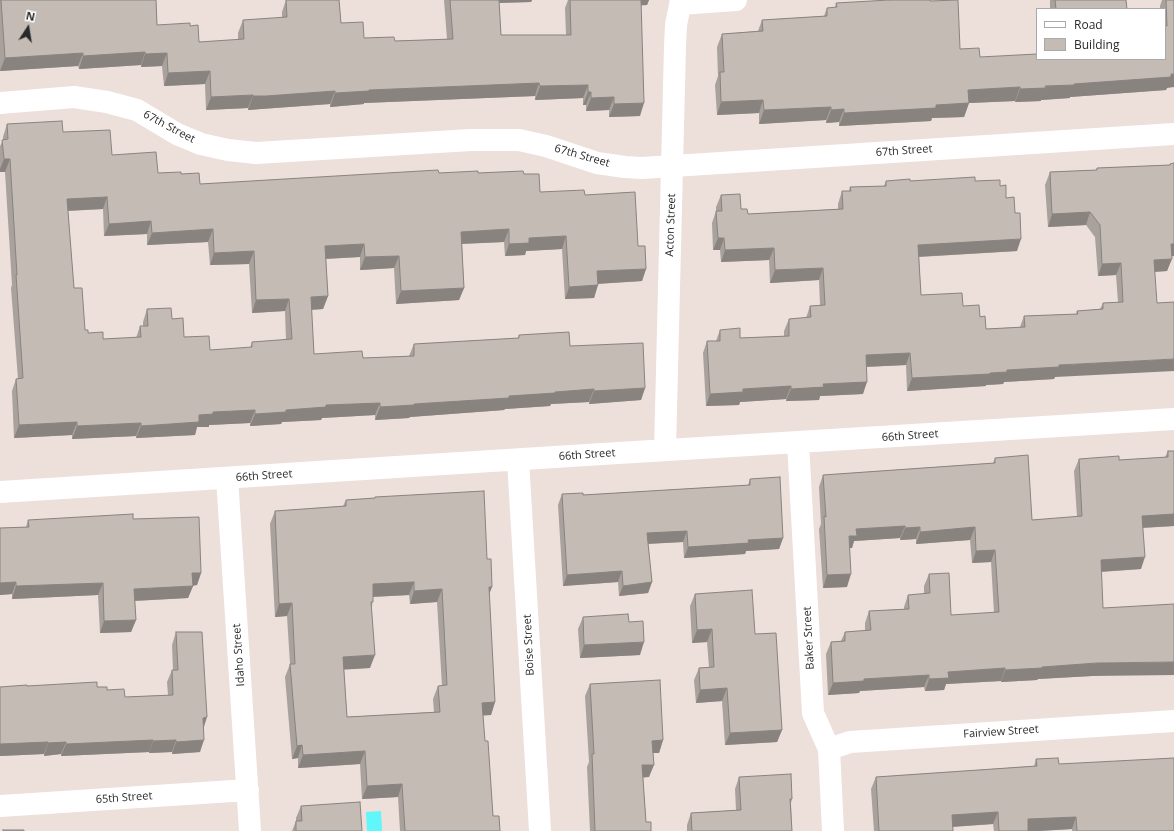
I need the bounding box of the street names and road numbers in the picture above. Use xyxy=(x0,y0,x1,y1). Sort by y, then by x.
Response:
street label: 67th Street xyxy=(141,108,197,146)
street label: 67th Street xyxy=(553,142,611,170)
street label: 67th Street xyxy=(875,142,933,160)
street label: Acton Street xyxy=(663,193,679,257)
street label: 66th Street xyxy=(881,427,939,445)
street label: 66th Street xyxy=(558,446,616,464)
street label: 66th Street xyxy=(235,467,293,485)
street label: Baker Street xyxy=(801,606,817,670)
street label: Boise Street xyxy=(521,614,537,676)
street label: Idaho Street xyxy=(230,623,248,687)
street label: Fairview Street xyxy=(963,723,1039,741)
street label: 65th Street xyxy=(95,789,153,807)

